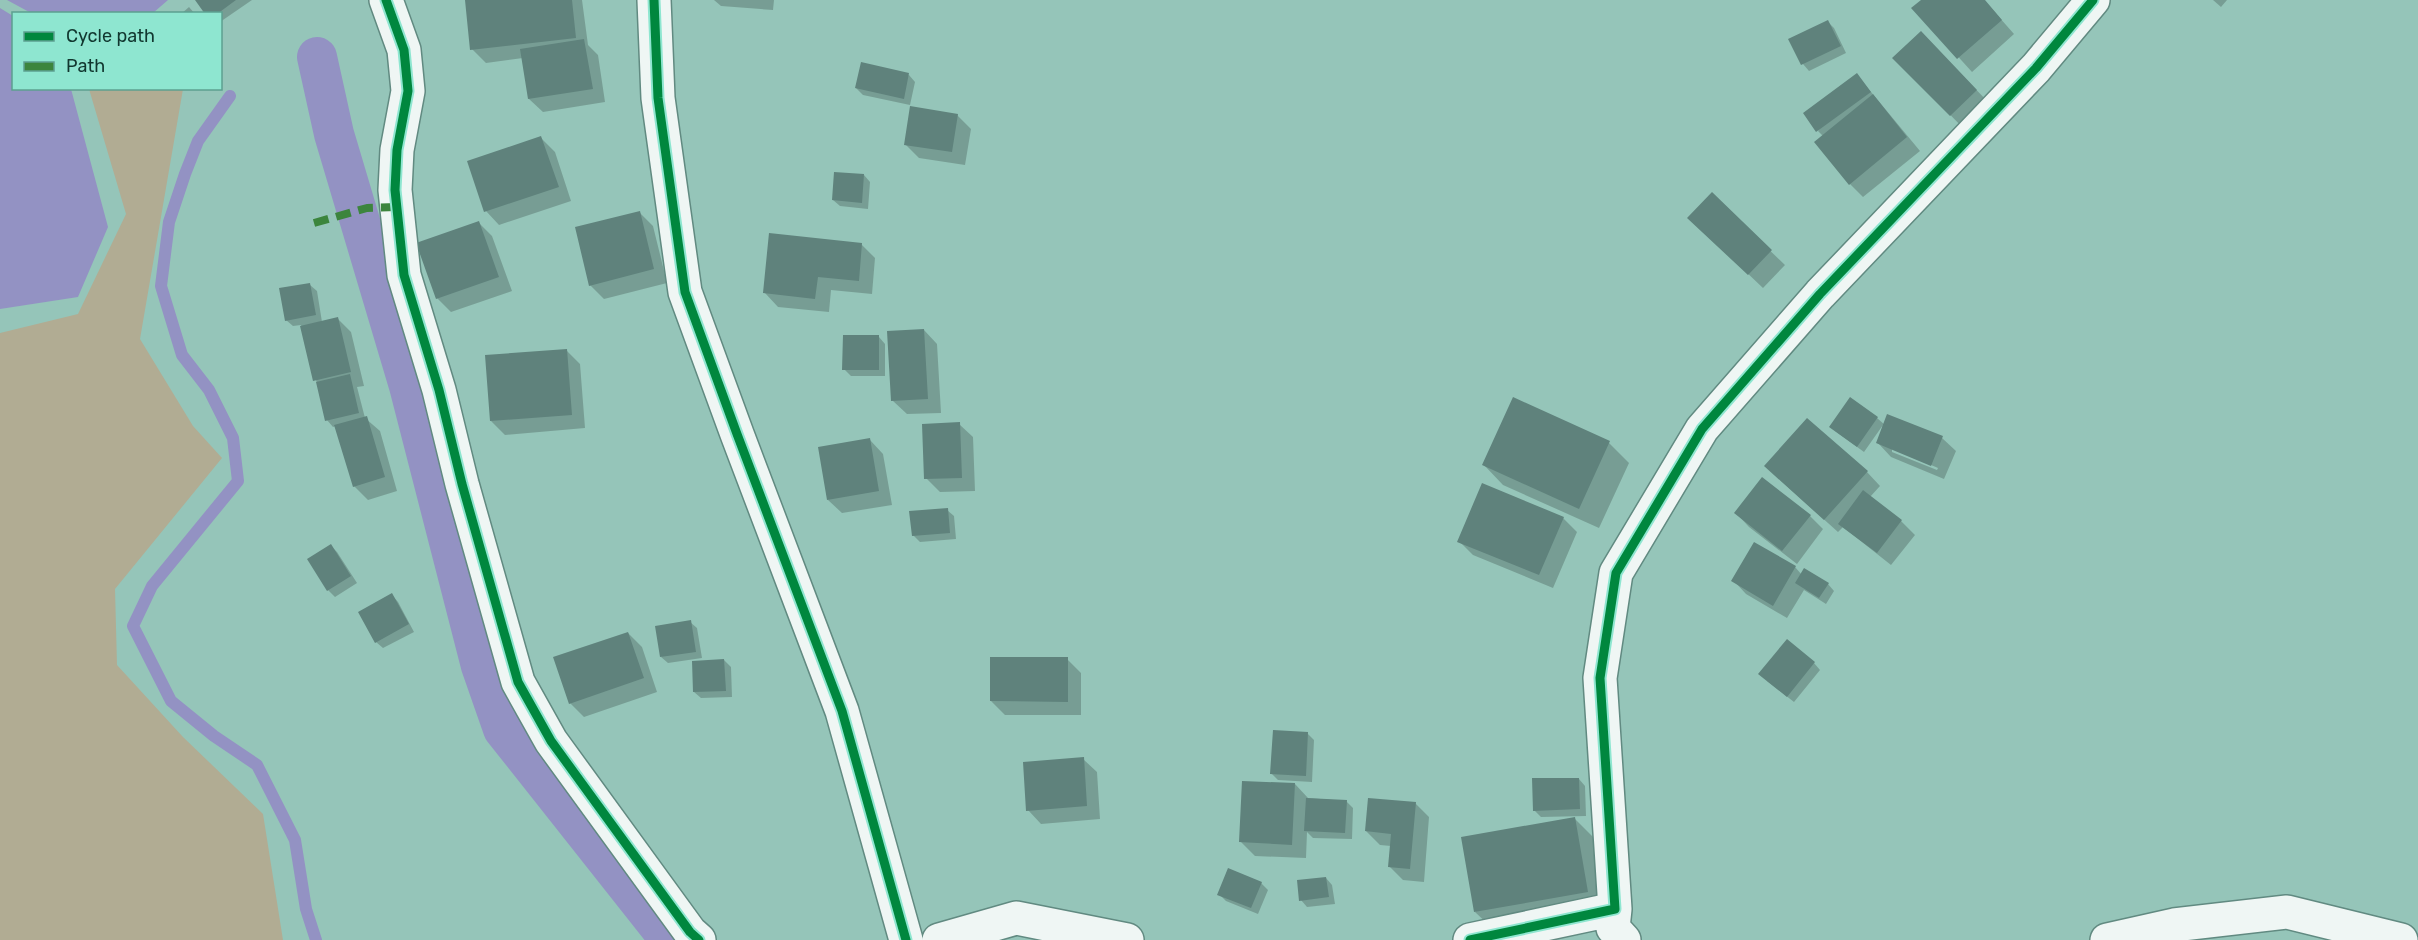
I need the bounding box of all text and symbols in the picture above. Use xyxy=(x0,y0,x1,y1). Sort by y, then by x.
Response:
legend xyxy=(12,12,222,90)
text: Cycle path xyxy=(66,25,155,47)
text: Path xyxy=(66,55,105,77)

